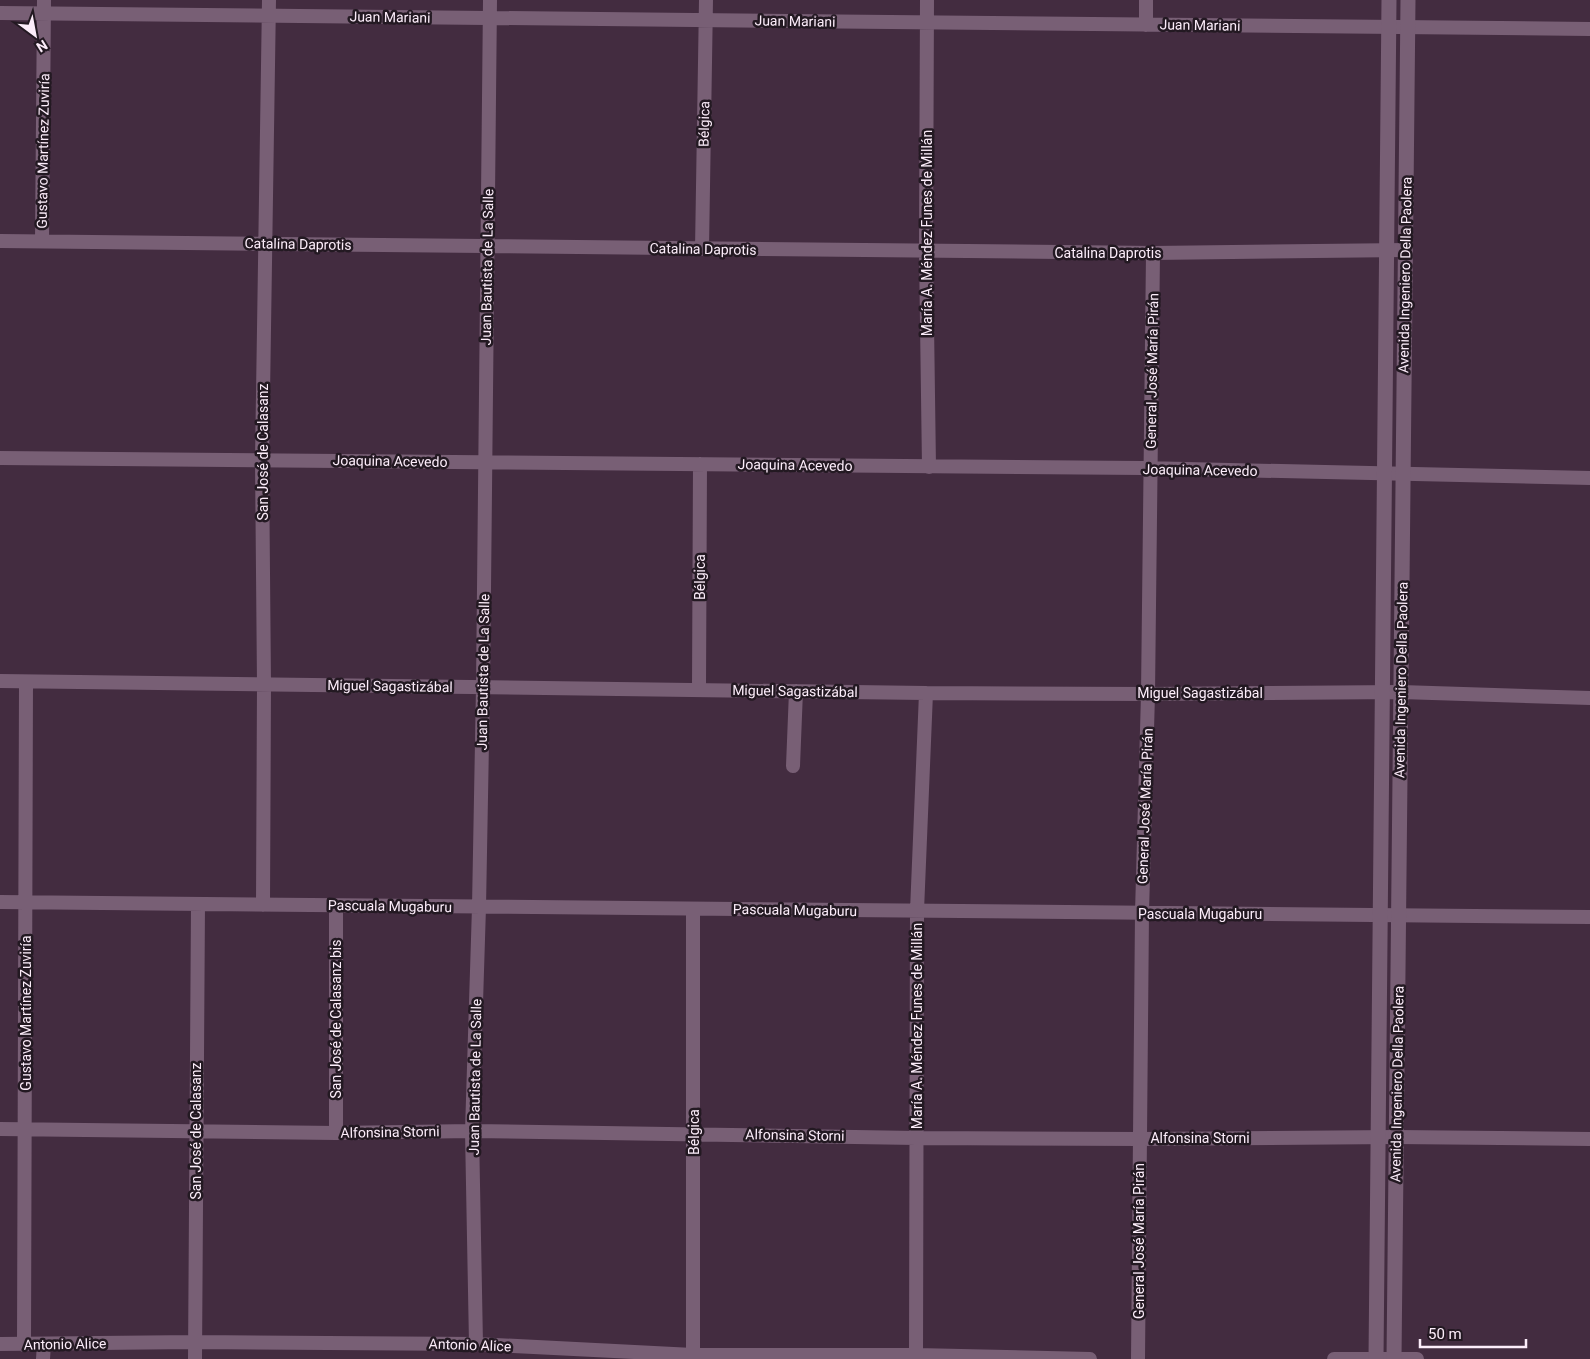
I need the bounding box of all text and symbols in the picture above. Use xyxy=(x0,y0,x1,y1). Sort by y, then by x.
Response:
street label: Juan Mariani xyxy=(349,8,431,26)
north arrow xyxy=(10,10,60,60)
street label: Juan Mariani xyxy=(754,12,836,30)
street label: Juan Mariani xyxy=(1159,16,1241,34)
text: N xyxy=(33,37,50,55)
street label: Gustavo Martínez Zuviría xyxy=(34,73,52,229)
street label: Bélgica xyxy=(696,101,712,147)
street label: María A. Méndez Funes de Millán xyxy=(919,130,935,336)
street label: Avenida Ingeniero Della Paolera xyxy=(1395,177,1415,373)
street label: Juan Bautista de La Salle xyxy=(478,188,496,346)
street label: Catalina Daprotis xyxy=(244,235,352,253)
street label: Catalina Daprotis xyxy=(649,240,757,258)
street label: Catalina Daprotis xyxy=(1054,245,1162,261)
street label: General José María Pirán xyxy=(1143,293,1161,449)
street label: San José de Calasanz xyxy=(255,383,271,521)
street label: Joaquina Acevedo xyxy=(332,452,448,470)
street label: Joaquina Acevedo xyxy=(737,456,853,474)
street label: Joaquina Acevedo xyxy=(1142,461,1258,479)
street label: Bélgica xyxy=(692,554,708,600)
street label: Avenida Ingeniero Della Paolera xyxy=(1391,582,1411,778)
street label: Juan Bautista de La Salle xyxy=(474,593,492,751)
street label: Miguel Sagastizábal xyxy=(327,677,453,695)
street label: Miguel Sagastizábal xyxy=(732,682,858,700)
street label: Miguel Sagastizábal xyxy=(1137,685,1263,701)
street label: General José María Pirán xyxy=(1134,728,1156,884)
street label: Pascuala Mugaburu xyxy=(328,897,452,915)
street label: Pascuala Mugaburu xyxy=(733,901,857,919)
street label: Pascuala Mugaburu xyxy=(1138,906,1262,922)
street label: María A. Méndez Funes de Millán xyxy=(909,923,925,1129)
street label: Gustavo Martínez Zuviría xyxy=(18,935,34,1091)
street label: San José de Calasanz bis xyxy=(328,940,344,1098)
street label: Avenida Ingeniero Della Paolera xyxy=(1387,986,1407,1182)
street label: Juan Bautista de La Salle xyxy=(466,998,484,1156)
street label: San José de Calasanz xyxy=(188,1062,204,1200)
street label: Bélgica xyxy=(686,1109,702,1155)
street label: Alfonsina Storni xyxy=(340,1123,440,1141)
street label: Alfonsina Storni xyxy=(745,1126,845,1144)
street label: Alfonsina Storni xyxy=(1150,1130,1250,1146)
street label: General José María Pirán xyxy=(1131,1163,1147,1319)
scale bar xyxy=(1420,1316,1526,1348)
text: 50 m xyxy=(1428,1325,1462,1343)
street label: Antonio Alice xyxy=(24,1335,106,1353)
street label: Antonio Alice xyxy=(428,1336,512,1354)

